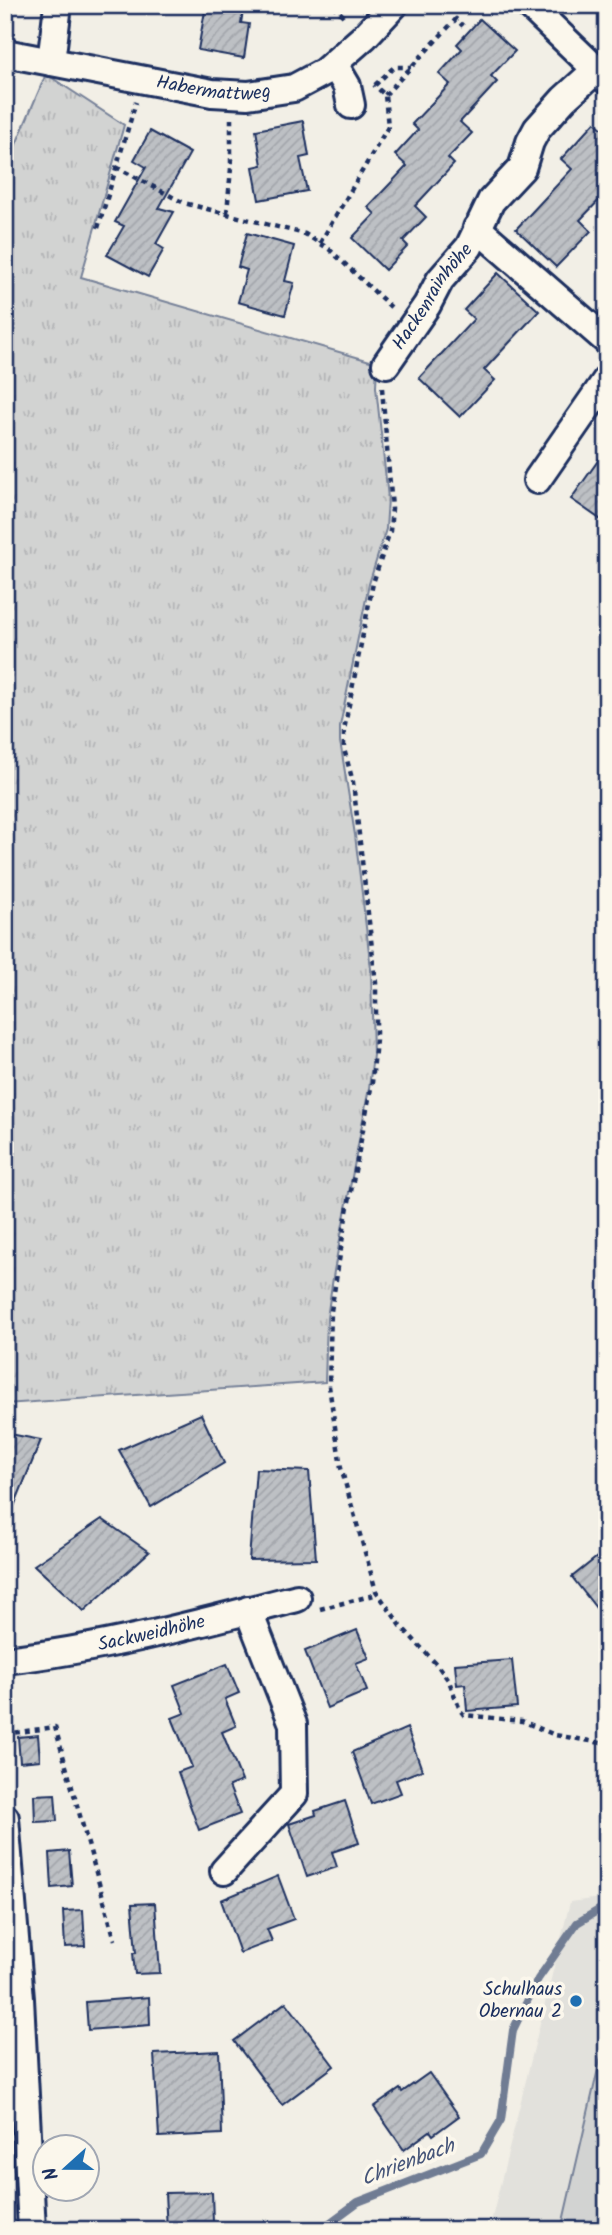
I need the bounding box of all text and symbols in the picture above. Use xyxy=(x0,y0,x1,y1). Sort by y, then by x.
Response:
street label: Habermattweg xyxy=(154,68,273,110)
street label: Hackenrainhöhe xyxy=(385,236,481,357)
street label: Sackweidhöhe xyxy=(95,1607,209,1660)
place label: Schulhaus Obernau 2 xyxy=(479,1975,562,2027)
marker: Schulhaus Obernau 2 xyxy=(568,1993,584,2009)
water label: Chrienbach xyxy=(356,2129,461,2196)
north arrow xyxy=(32,2134,102,2204)
text: N xyxy=(36,2162,68,2184)

